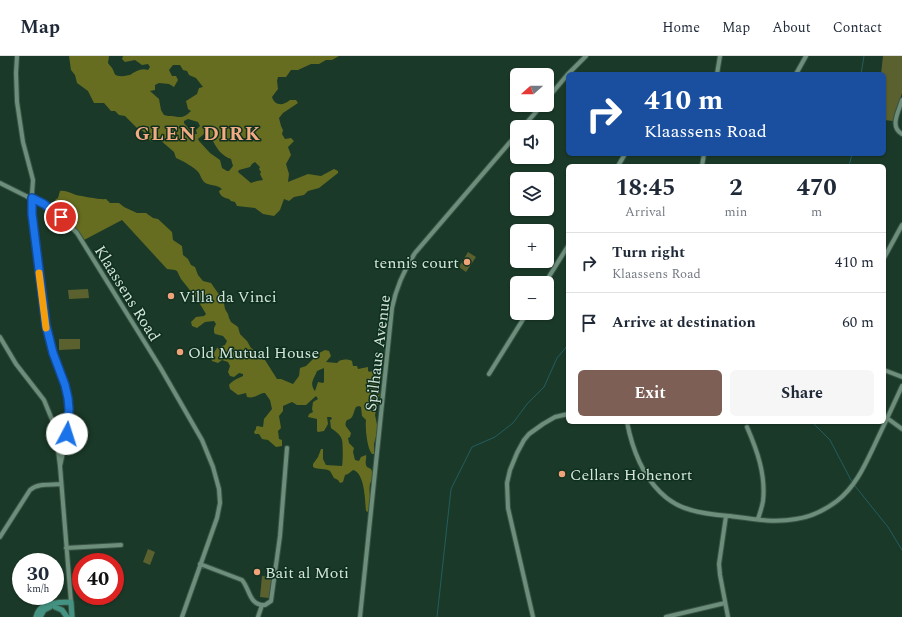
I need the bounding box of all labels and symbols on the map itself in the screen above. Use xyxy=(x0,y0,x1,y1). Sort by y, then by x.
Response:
north arrow xyxy=(510,68,554,112)
district label: GLEN DIRK xyxy=(135,119,261,149)
pin xyxy=(44,200,78,234)
street label: Klaassens Road xyxy=(88,241,166,346)
place label: tennis court xyxy=(374,251,459,275)
marker: tennis court xyxy=(462,257,472,267)
place label: Villa da Vinci xyxy=(179,285,277,309)
marker: Villa da Vinci xyxy=(166,291,176,301)
street label: Spilhaus Avenue xyxy=(359,294,397,413)
place label: Old Mutual House xyxy=(188,341,319,365)
marker: Old Mutual House xyxy=(175,347,185,357)
position arrow xyxy=(46,413,88,455)
place label: Cellars Hohenort xyxy=(570,463,693,487)
marker: Cellars Hohenort xyxy=(557,469,567,479)
speed limit sign: 40 xyxy=(72,553,124,605)
place label: Bait al Moti xyxy=(265,561,349,585)
marker: Bait al Moti xyxy=(252,567,262,577)

